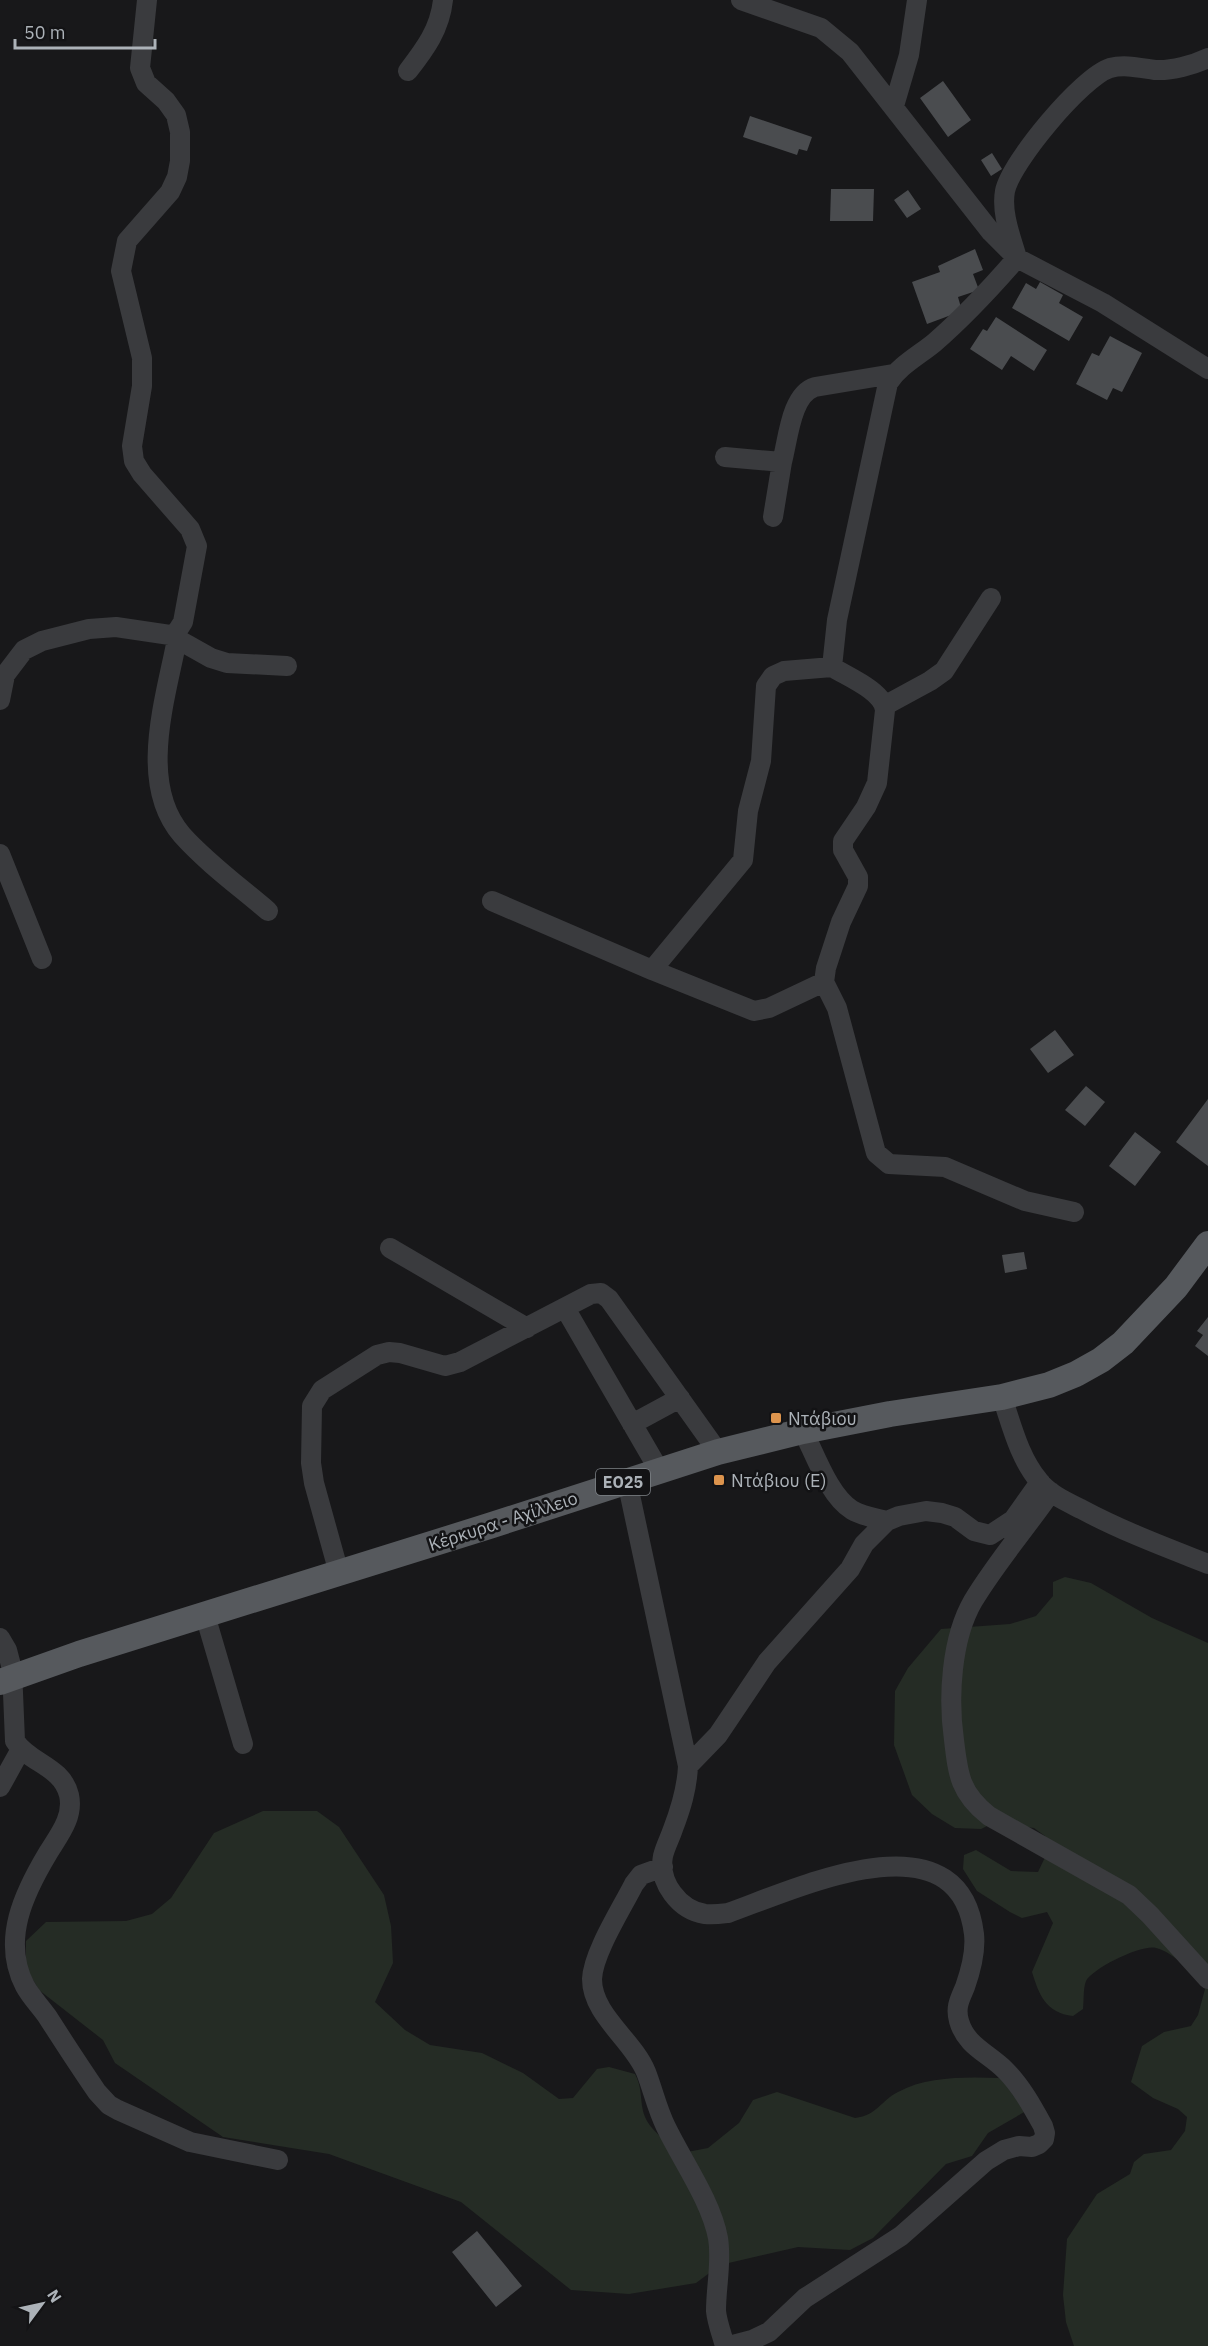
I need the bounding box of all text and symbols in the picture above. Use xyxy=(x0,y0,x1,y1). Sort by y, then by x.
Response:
scale bar xyxy=(15,12,154,50)
text: 50 m xyxy=(24,21,66,44)
place label: Ντάβιου xyxy=(788,1407,857,1430)
marker: Ντάβιου xyxy=(769,1411,783,1425)
road number: ΕΟ25 xyxy=(596,1469,650,1495)
place label: Ντάβιου (E) xyxy=(731,1469,827,1492)
marker: Ντάβιου (E) xyxy=(712,1473,726,1487)
street label: Κέρκυρα - Αχίλλειο xyxy=(425,1486,581,1556)
north arrow xyxy=(12,2274,72,2334)
text: N xyxy=(43,2286,66,2306)

